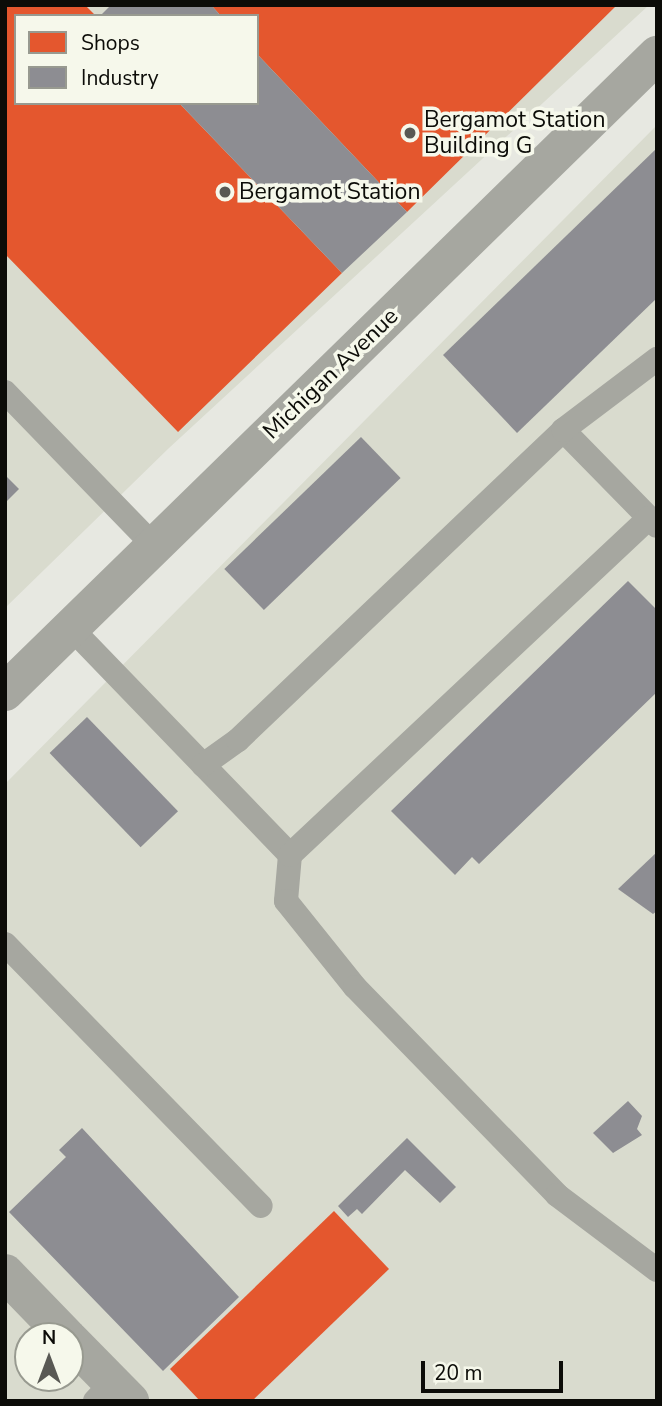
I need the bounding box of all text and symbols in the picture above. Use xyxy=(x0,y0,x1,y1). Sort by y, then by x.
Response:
legend xyxy=(14,14,259,105)
text: Shops xyxy=(81,29,140,57)
text: Industry xyxy=(81,64,159,92)
place label: Bergamot Station Building G xyxy=(424,106,605,160)
marker: Bergamot Station Building G xyxy=(402,125,418,141)
place label: Bergamot Station xyxy=(239,178,420,206)
marker: Bergamot Station xyxy=(217,184,233,200)
street label: Michigan Avenue xyxy=(258,303,404,445)
north arrow xyxy=(14,1322,84,1392)
text: N xyxy=(42,1325,56,1351)
scale bar xyxy=(424,1346,566,1390)
text: 20 m xyxy=(434,1359,483,1387)

